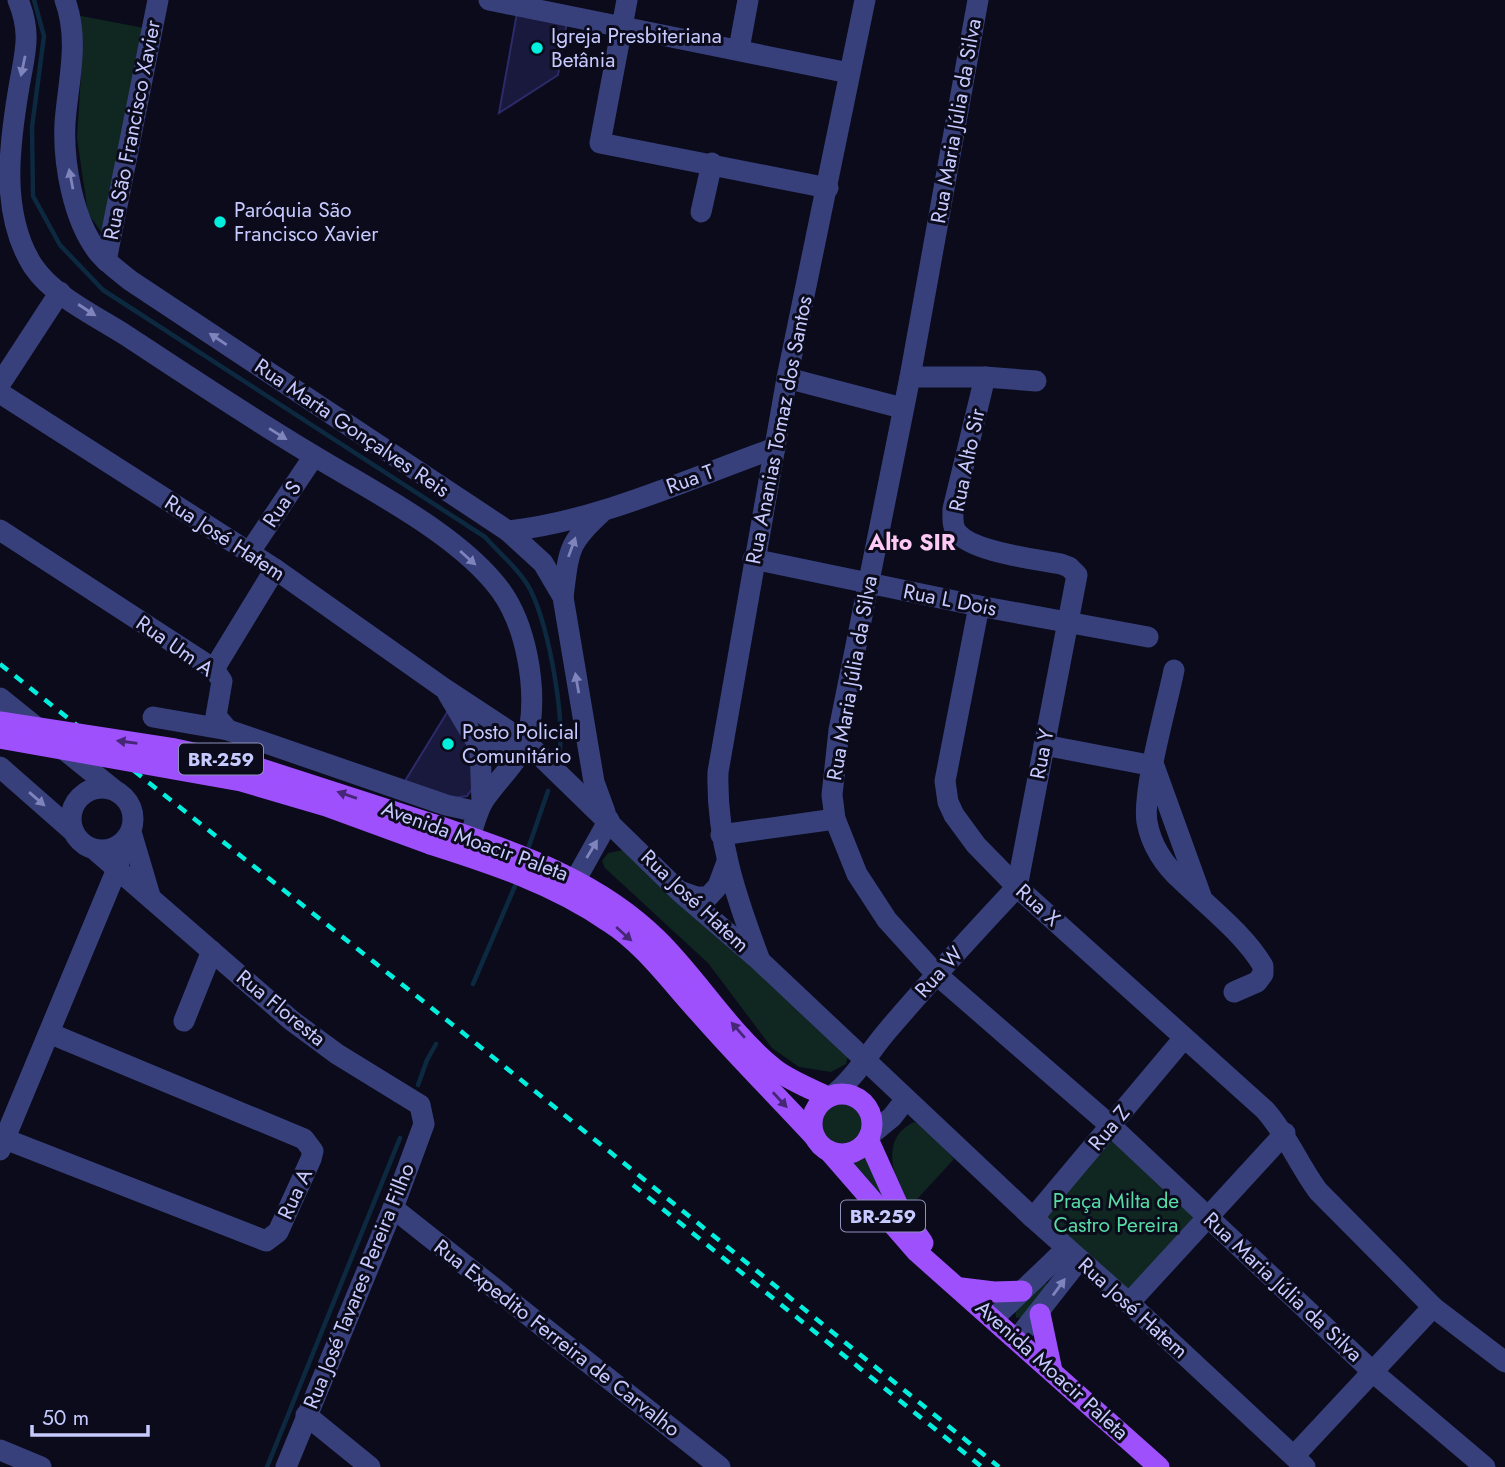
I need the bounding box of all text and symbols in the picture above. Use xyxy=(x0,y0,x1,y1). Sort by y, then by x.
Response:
street label: Rua Maria Júlia da Silva xyxy=(923,16,989,226)
street label: Rua São Francisco Xavier xyxy=(96,17,168,242)
place label: Igreja Presbiteriana Betânia xyxy=(551,21,722,75)
marker: Igreja Presbiteriana Betânia xyxy=(529,40,545,56)
one-way arrow xyxy=(18,55,29,77)
one-way arrow xyxy=(66,168,77,190)
place label: Paróquia São Francisco Xavier xyxy=(234,195,379,249)
marker: Paróquia São Francisco Xavier xyxy=(212,214,228,230)
street label: Rua Ananias Tomaz dos Santos xyxy=(738,293,820,567)
one-way arrow xyxy=(78,303,96,317)
one-way arrow xyxy=(209,332,227,346)
street label: Rua Marta Gonçalves Reis xyxy=(248,351,456,505)
street label: Rua Alto Sir xyxy=(941,405,993,514)
one-way arrow xyxy=(268,427,288,440)
street label: Rua T xyxy=(662,456,718,501)
street label: Rua S xyxy=(255,475,309,533)
street label: Rua José Hatem xyxy=(159,488,291,588)
district label: Alto SIR xyxy=(867,525,956,559)
one-way arrow xyxy=(567,536,578,557)
one-way arrow xyxy=(459,550,477,566)
street label: Rua Maria Júlia da Silva xyxy=(819,573,885,783)
street label: Rua L Dois xyxy=(901,576,999,624)
street label: Rua Um A xyxy=(130,608,220,684)
one-way arrow xyxy=(571,672,582,694)
place label: Posto Policial Comunitário xyxy=(462,717,579,771)
street label: Rua Y xyxy=(1022,726,1062,782)
one-way arrow xyxy=(116,736,138,747)
marker: Posto Policial Comunitário xyxy=(440,736,456,752)
road number: BR-259 xyxy=(179,744,263,774)
one-way arrow xyxy=(337,789,358,800)
one-way arrow xyxy=(29,791,46,806)
street label: Avenida Moacir Paleta xyxy=(377,793,573,889)
one-way arrow xyxy=(586,839,598,858)
street label: Rua José Hatem xyxy=(634,843,756,959)
street label: Rua X xyxy=(1009,877,1067,933)
one-way arrow xyxy=(615,926,633,942)
street label: Rua W xyxy=(908,940,970,1004)
street label: Rua Floresta xyxy=(230,963,332,1053)
one-way arrow xyxy=(730,1021,746,1039)
one-way arrow xyxy=(771,1091,787,1108)
street label: Rua Z xyxy=(1081,1099,1137,1157)
street label: Rua José Tavares Pereira Filho xyxy=(296,1159,422,1413)
street label: Rua A xyxy=(270,1163,320,1224)
park label: Praça Milta de Castro Pereira xyxy=(1053,1186,1179,1240)
road number: BR-259 xyxy=(841,1200,925,1232)
street label: Rua Maria Júlia da Silva xyxy=(1197,1205,1369,1369)
street label: Rua Expedito Ferreira de Carvalho xyxy=(427,1232,687,1444)
street label: Rua José Hatem xyxy=(1071,1250,1195,1366)
one-way arrow xyxy=(1052,1278,1066,1296)
street label: Avenida Moacir Paleta xyxy=(969,1293,1135,1447)
scale bar xyxy=(32,1394,147,1438)
text: 50 m xyxy=(42,1403,89,1433)

